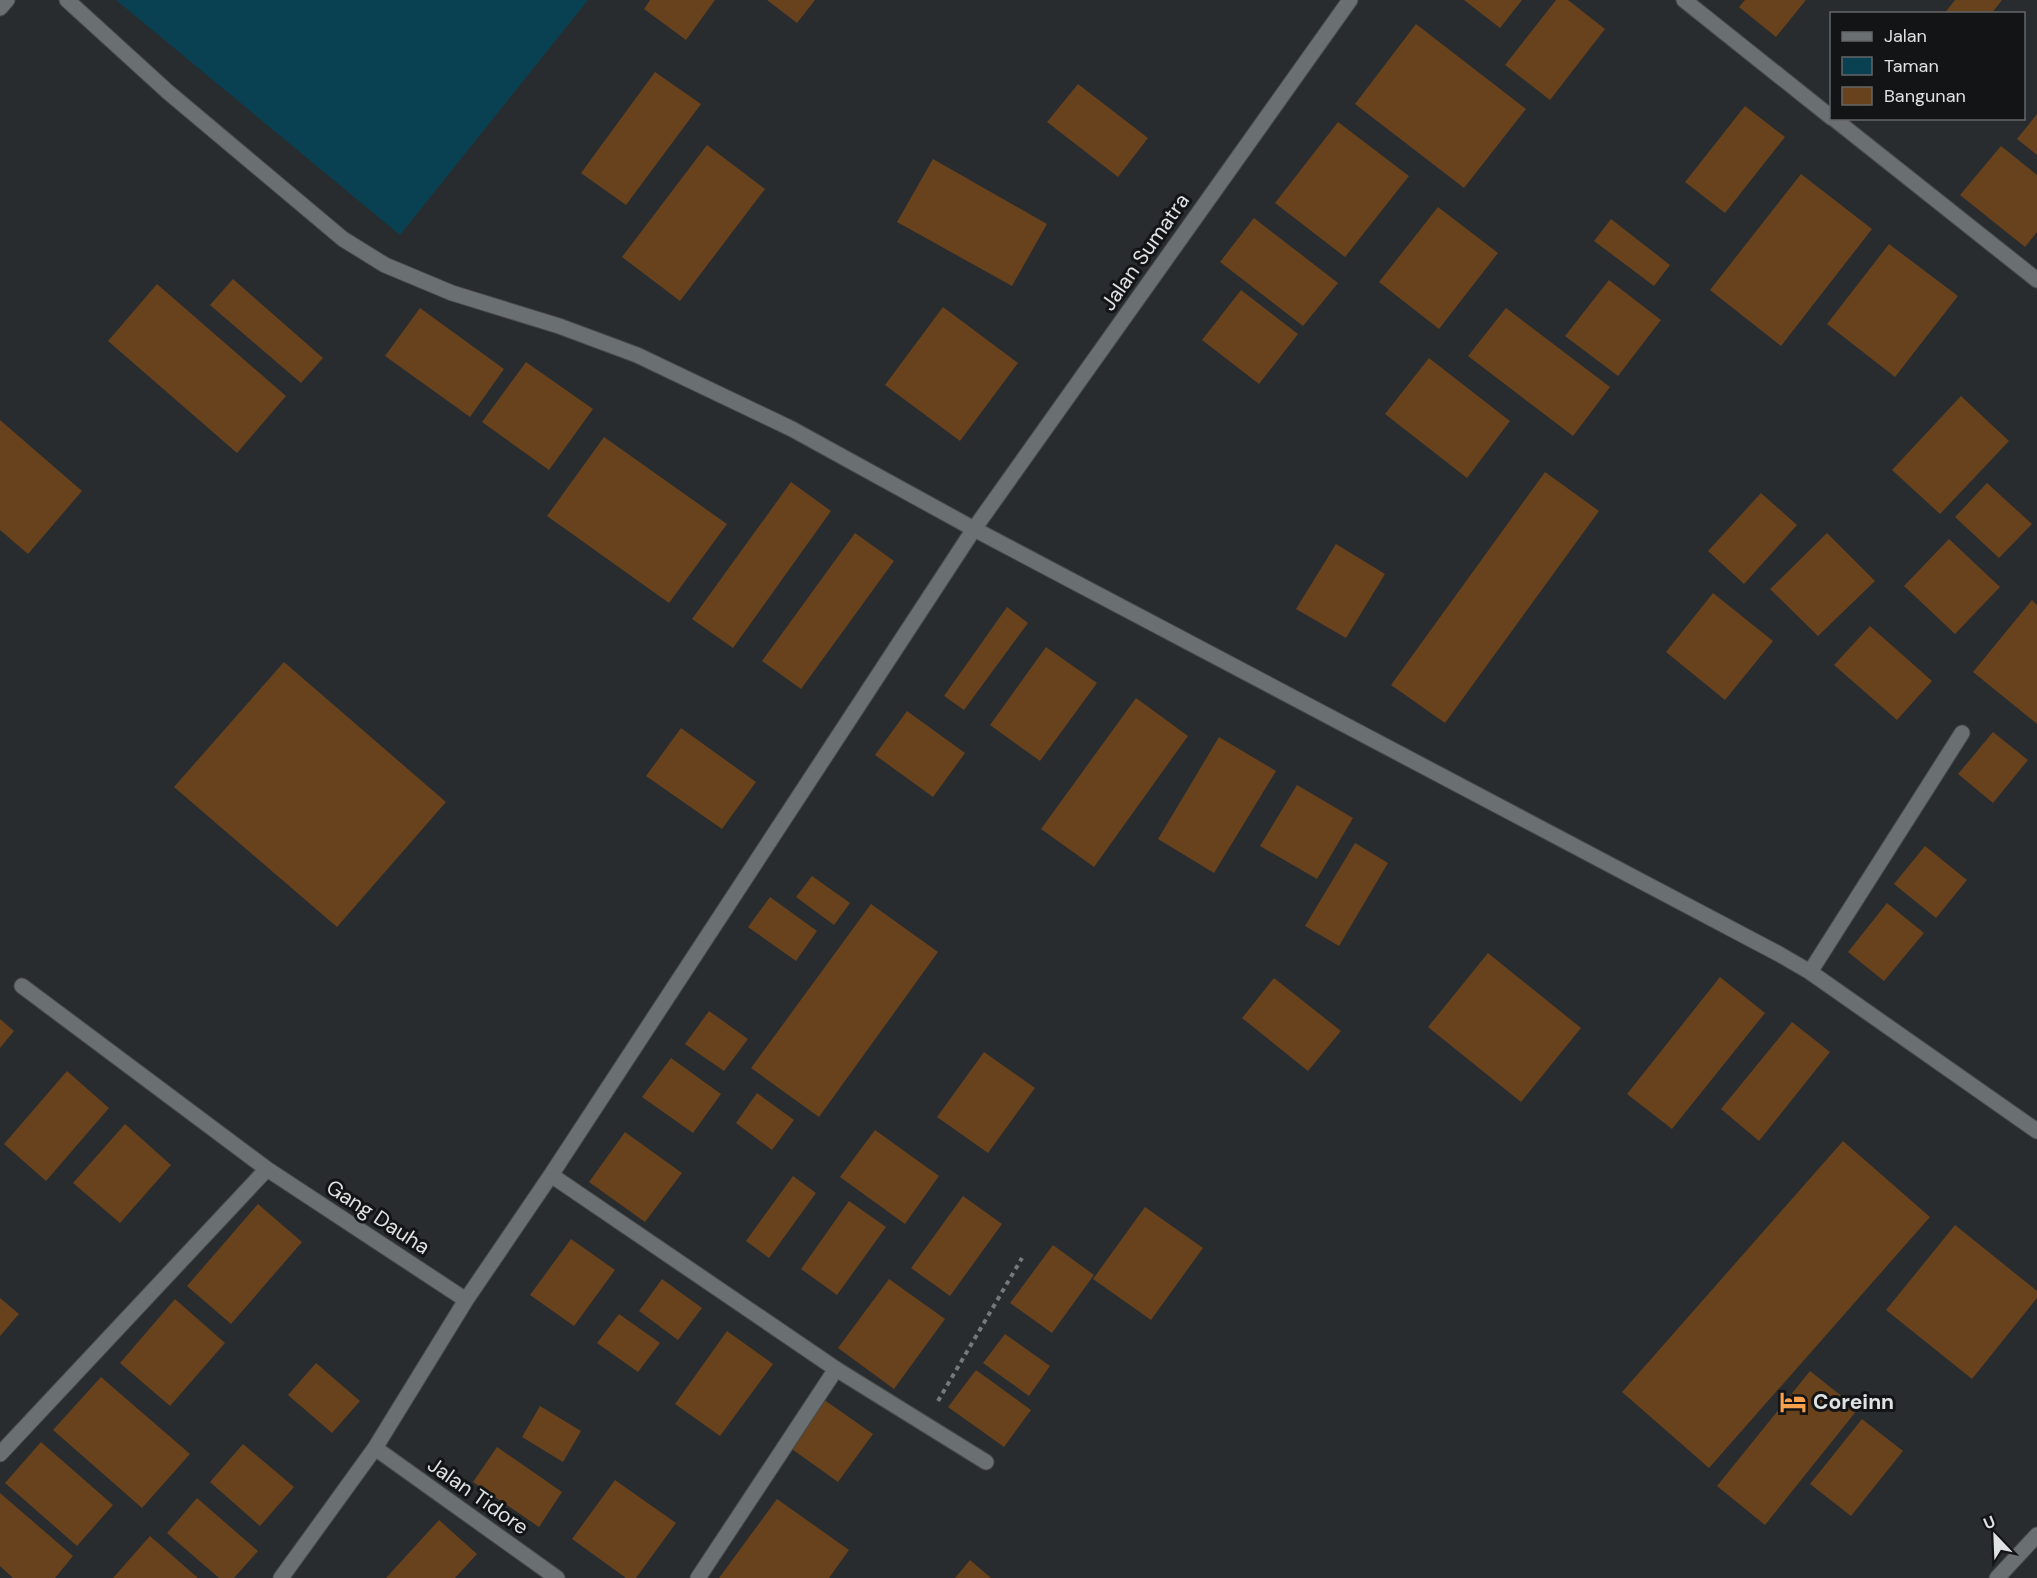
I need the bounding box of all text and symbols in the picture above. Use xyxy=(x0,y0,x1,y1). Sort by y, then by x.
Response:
legend xyxy=(1830,12,2025,120)
text: Jalan xyxy=(1884,24,1927,48)
text: Taman xyxy=(1884,54,1939,78)
text: Bangunan xyxy=(1884,84,1966,108)
street label: Jalan Sumatra xyxy=(1094,188,1196,316)
street label: Gang Dauha xyxy=(321,1173,435,1261)
hotel icon: Coreinn xyxy=(1778,1387,1808,1417)
place label: Coreinn xyxy=(1813,1388,1894,1416)
street label: Jalan Tidore xyxy=(422,1451,534,1541)
north arrow xyxy=(1965,1506,2025,1566)
text: U xyxy=(1980,1511,1998,1534)

